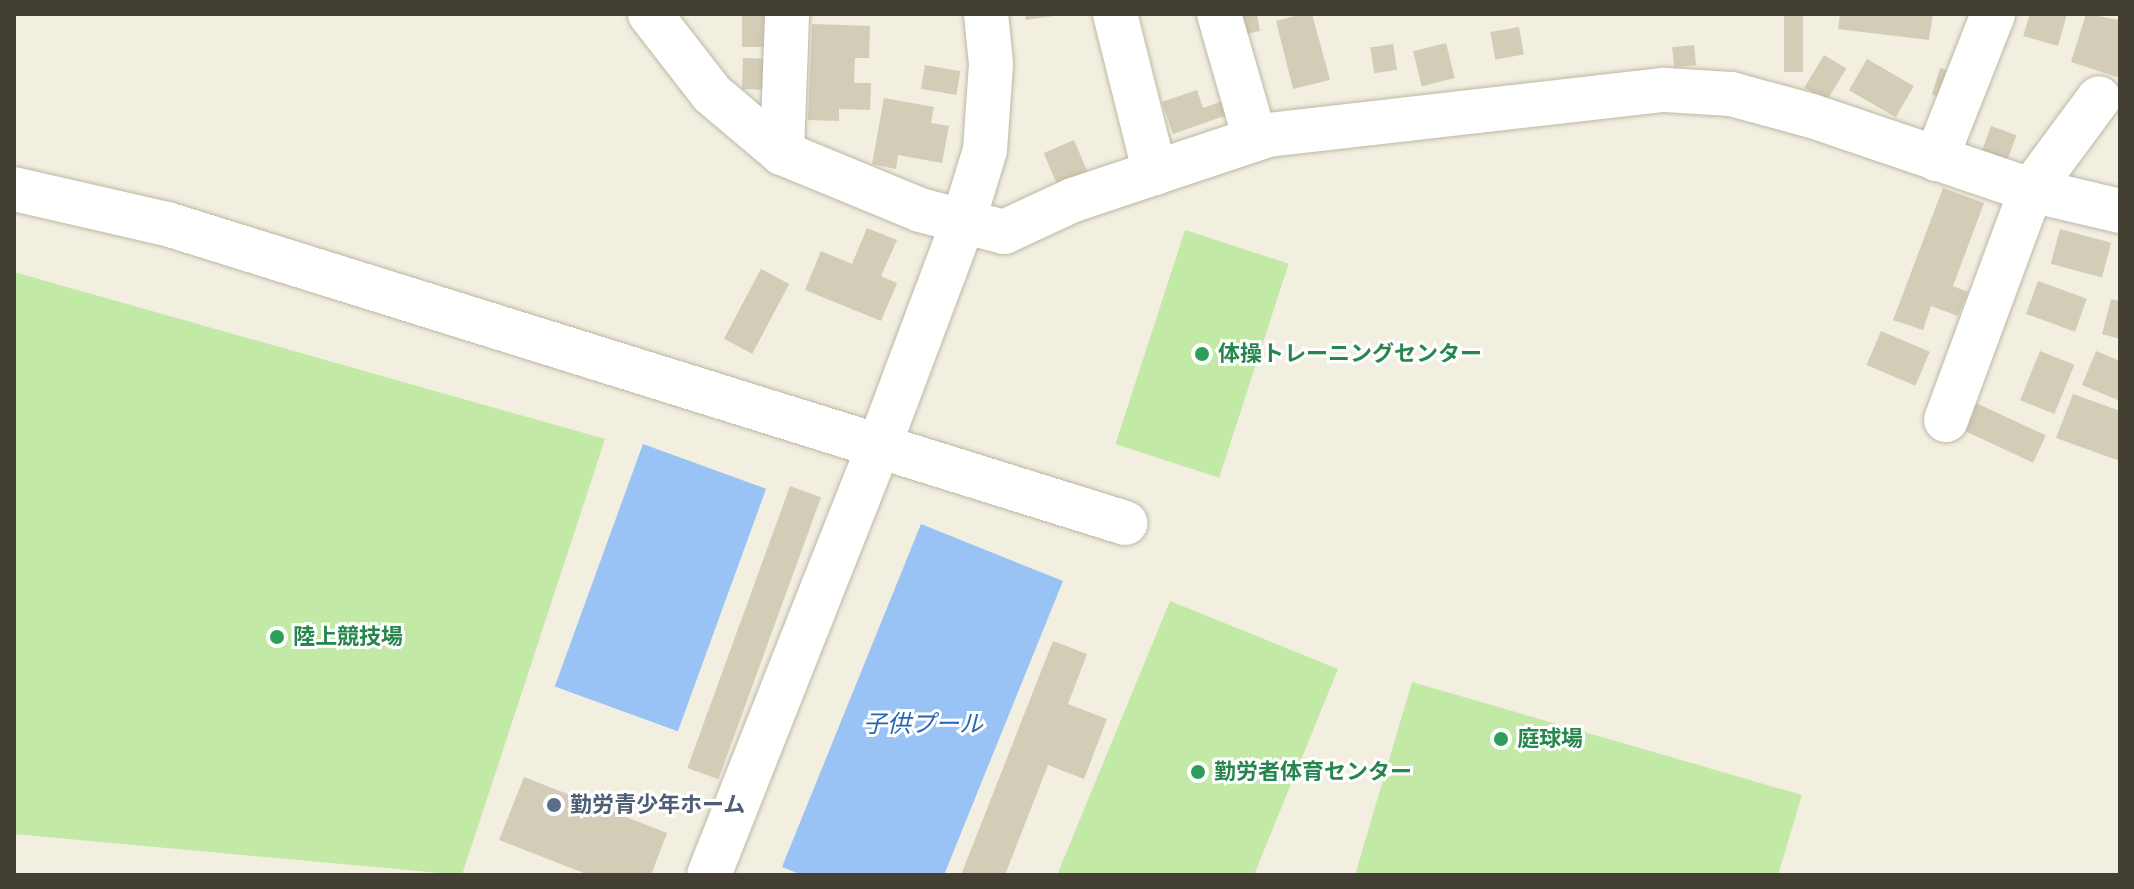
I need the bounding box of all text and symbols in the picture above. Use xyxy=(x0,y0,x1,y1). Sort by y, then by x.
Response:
place label: 体操トレーニングセンター xyxy=(1218,341,1482,367)
marker: 体操トレーニングセンター xyxy=(1193,345,1211,363)
place label: 陸上競技場 xyxy=(293,624,403,650)
marker: 陸上競技場 xyxy=(268,628,286,646)
water label: 子供プール xyxy=(863,710,983,738)
place label: 庭球場 xyxy=(1517,726,1583,752)
marker: 庭球場 xyxy=(1492,730,1510,748)
place label: 勤労者体育センター xyxy=(1214,759,1412,785)
marker: 勤労者体育センター xyxy=(1189,763,1207,781)
place label: 勤労青少年ホーム xyxy=(570,792,746,818)
marker: 勤労青少年ホーム xyxy=(545,796,563,814)

